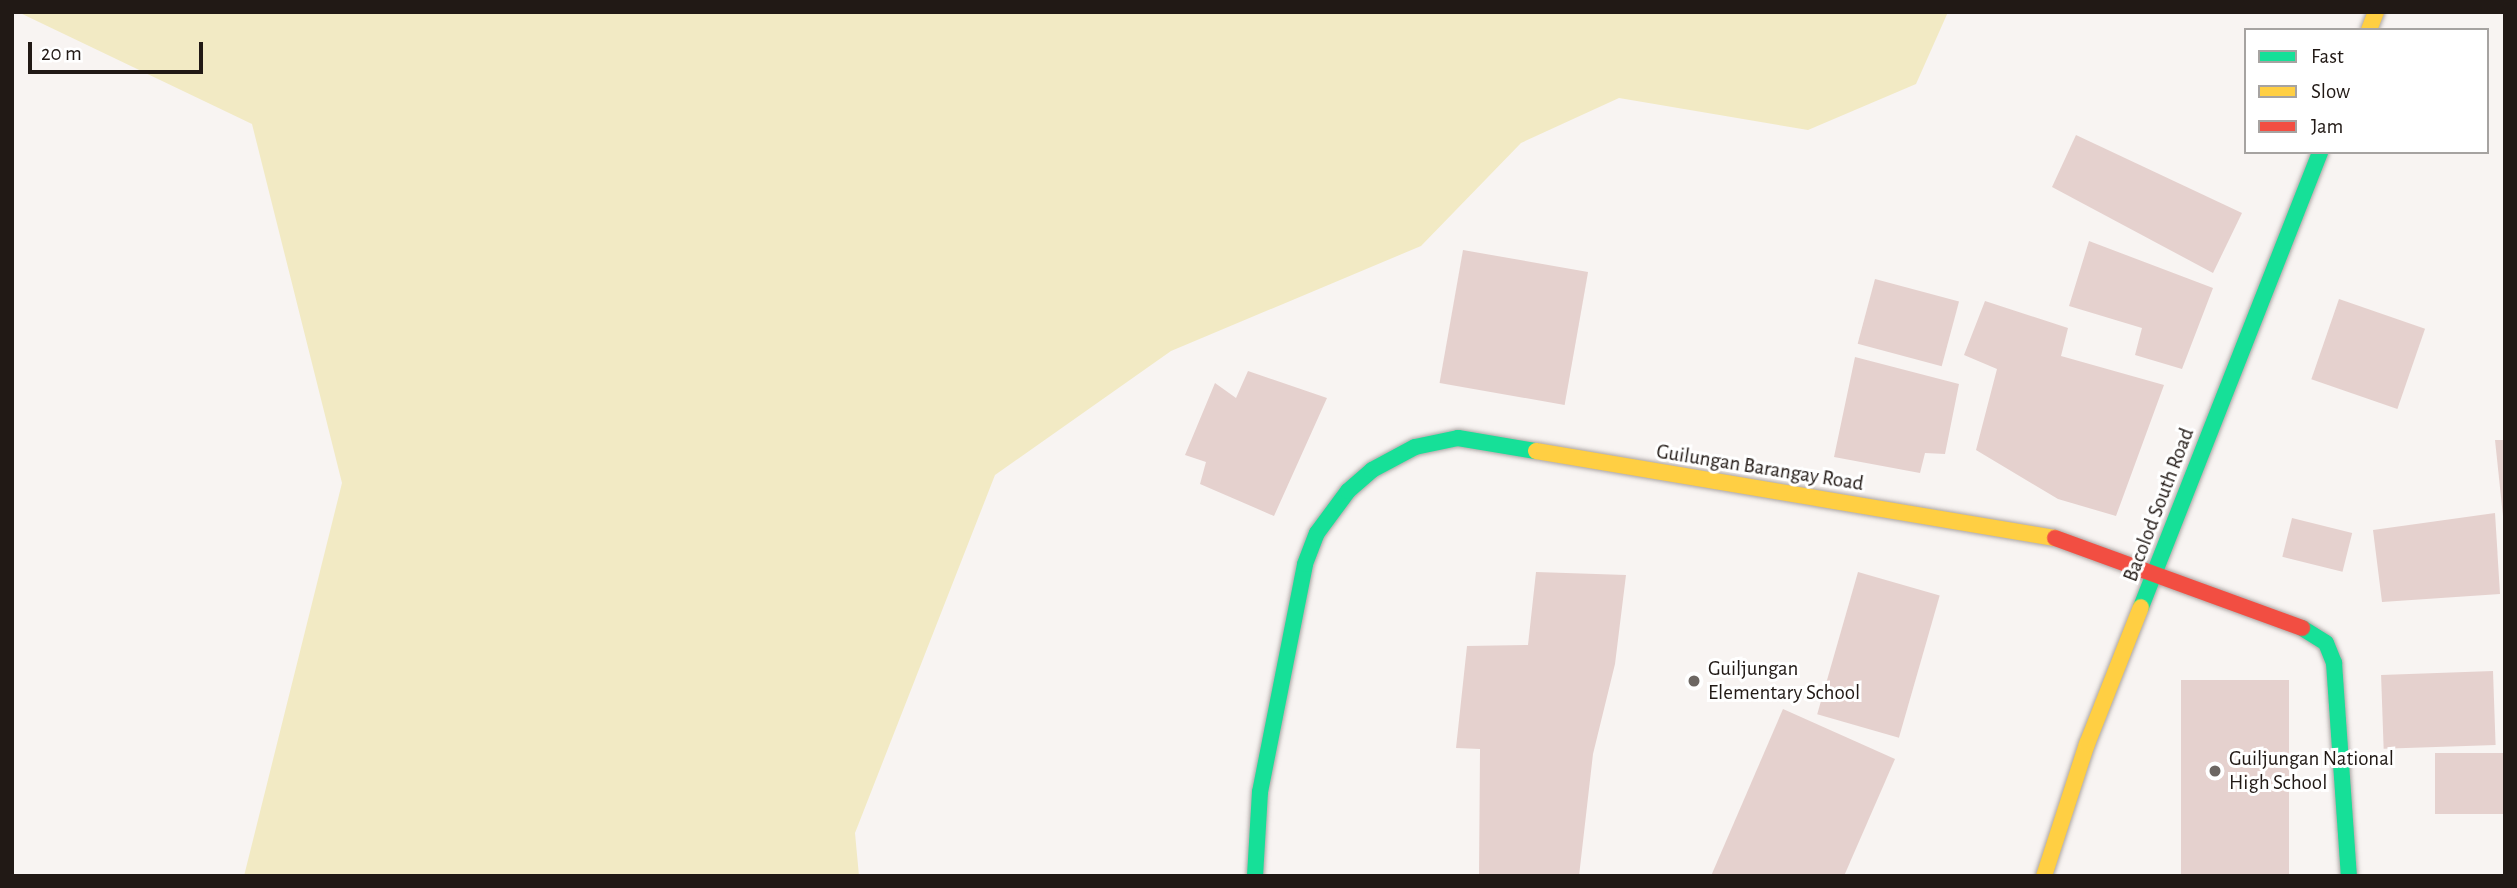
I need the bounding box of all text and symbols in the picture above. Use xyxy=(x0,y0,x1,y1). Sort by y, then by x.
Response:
scale bar xyxy=(32,28,206,72)
legend xyxy=(2244,28,2489,154)
text: 20 m xyxy=(41,43,82,64)
text: Fast xyxy=(2311,46,2344,67)
text: Slow xyxy=(2311,81,2350,102)
text: Jam xyxy=(2311,116,2343,137)
street label: Bacolod South Road xyxy=(2118,425,2200,585)
street label: Guilungan Barangay Road xyxy=(1655,439,1865,497)
place label: Guiljungan Elementary School xyxy=(1708,656,1860,706)
marker: Guiljungan Elementary School xyxy=(1686,673,1702,689)
place label: Guiljungan National High School xyxy=(2229,746,2394,796)
marker: Guiljungan National High School xyxy=(2207,763,2223,779)

